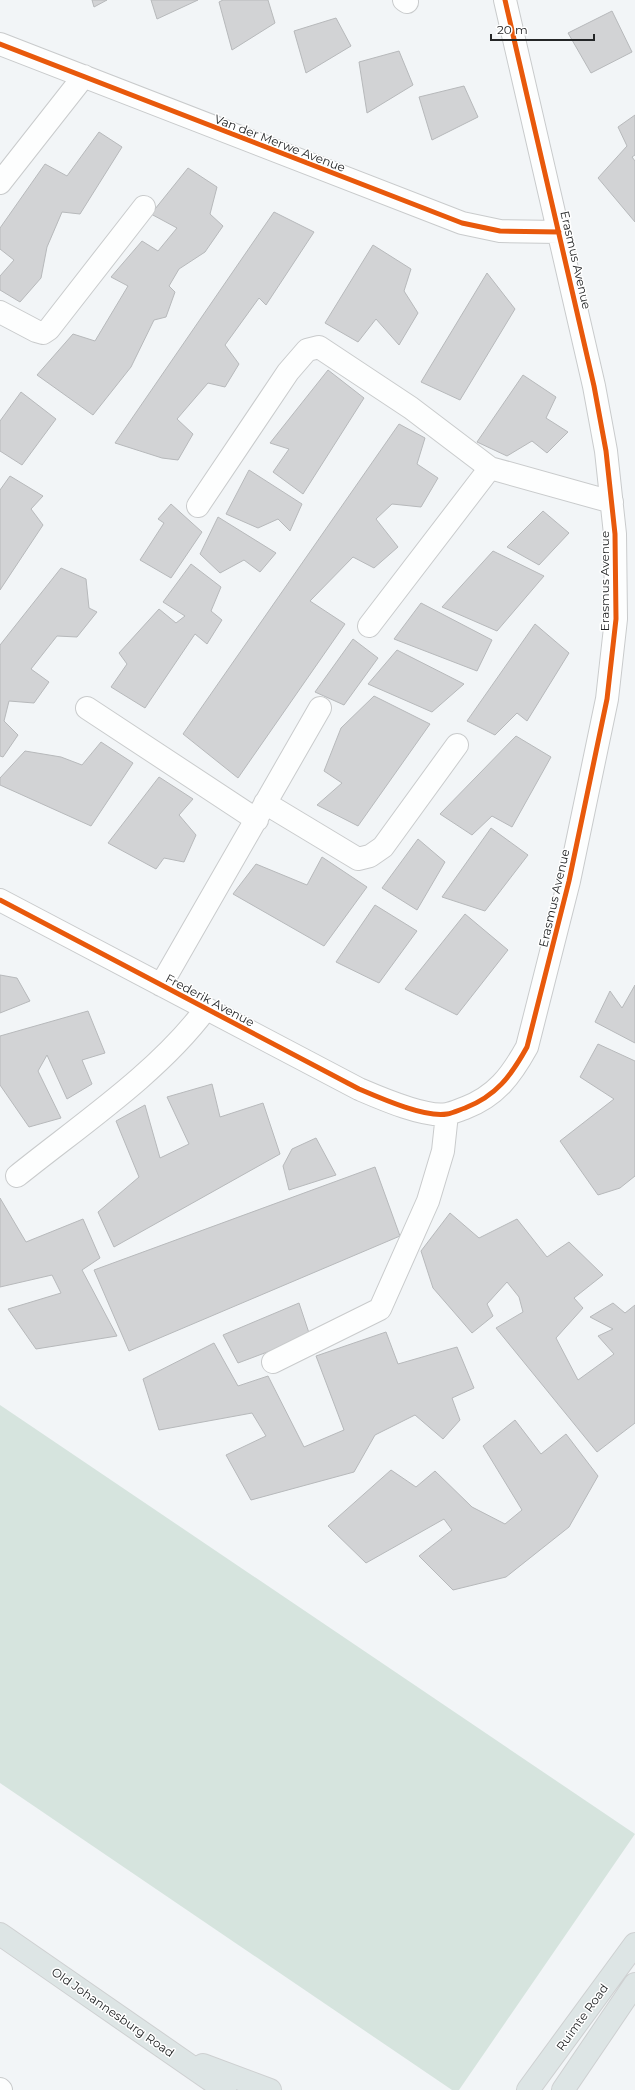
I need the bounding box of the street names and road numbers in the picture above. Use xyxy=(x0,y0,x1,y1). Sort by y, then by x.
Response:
street label: Van der Merwe Avenue xyxy=(212,111,348,175)
street label: Erasmus Avenue xyxy=(557,209,595,311)
street label: Erasmus Avenue xyxy=(597,531,612,631)
street label: Erasmus Avenue xyxy=(535,847,573,949)
street label: Frederik Avenue xyxy=(163,970,257,1030)
street label: Old Johannesburg Road xyxy=(49,1964,177,2060)
street label: Ruimte Road xyxy=(553,1981,611,2053)

